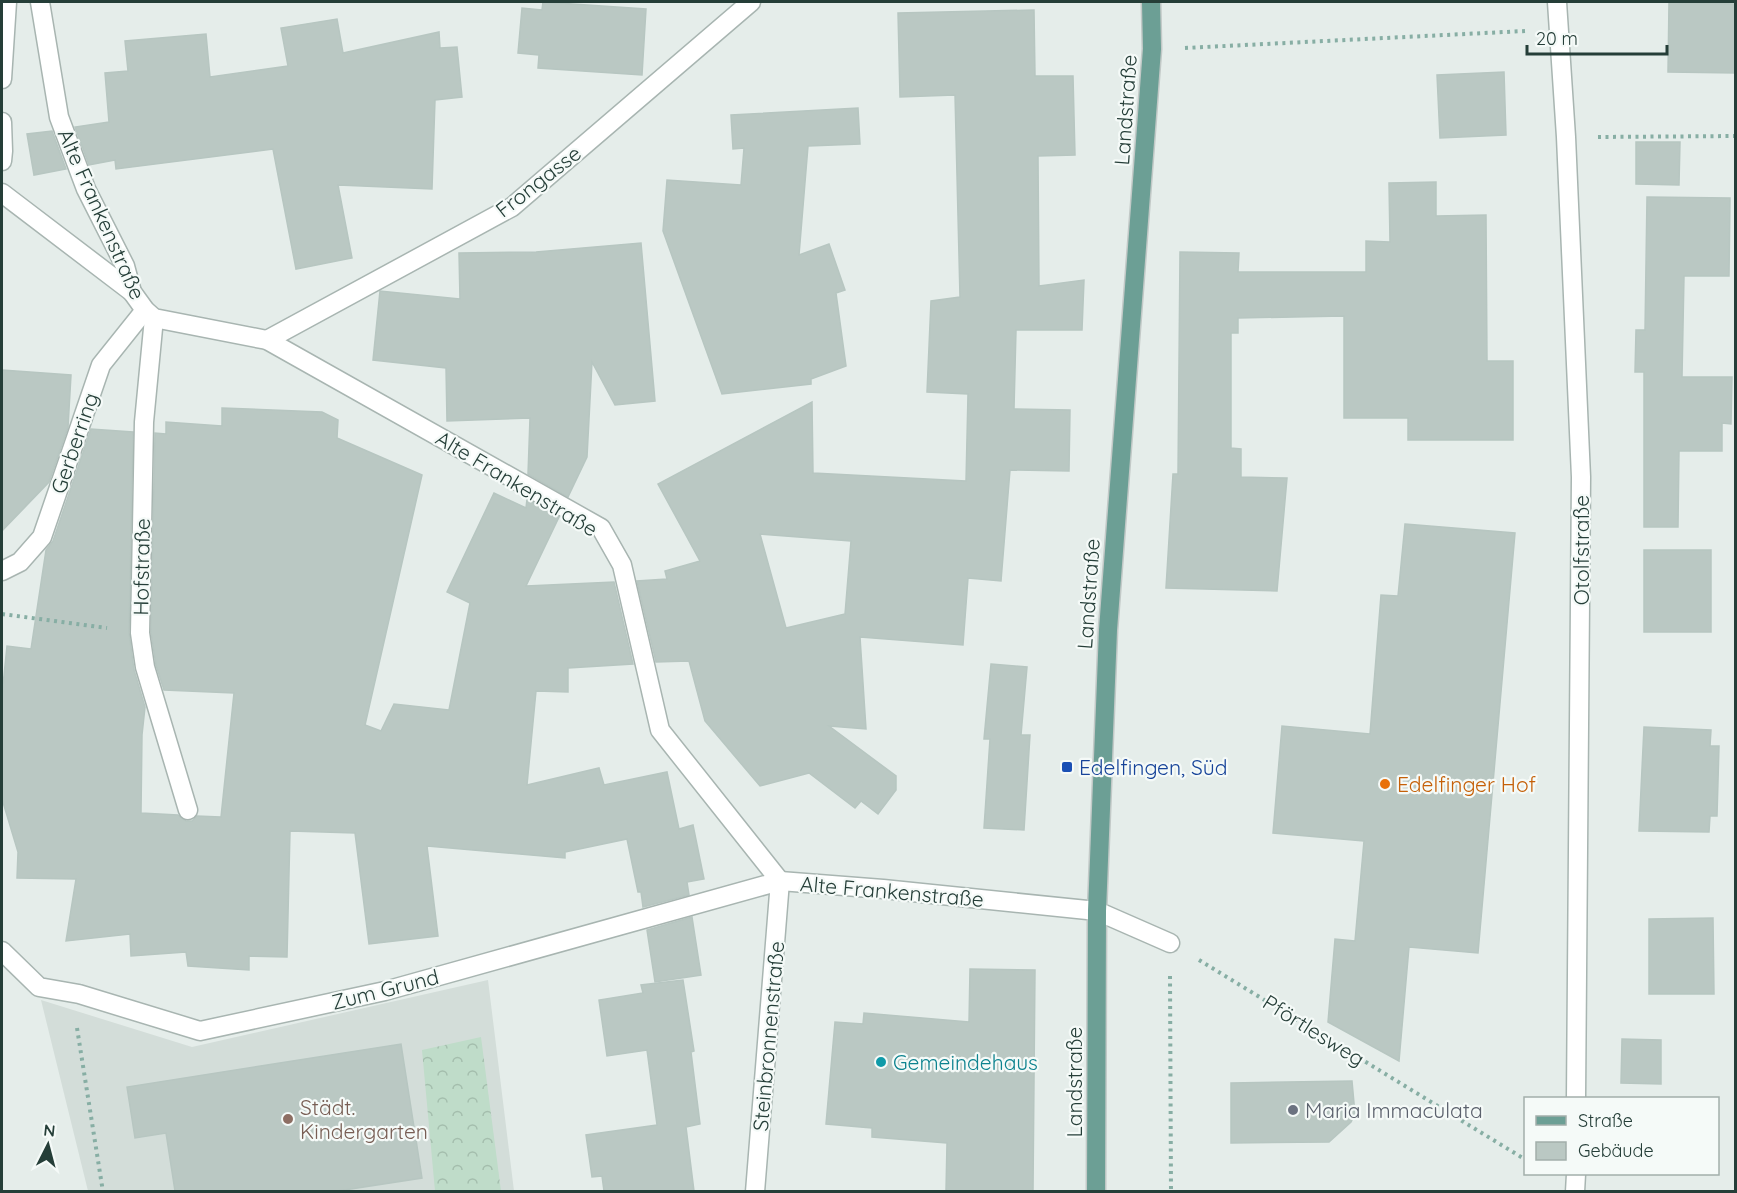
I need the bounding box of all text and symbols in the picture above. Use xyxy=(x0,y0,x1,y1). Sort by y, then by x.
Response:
scale bar xyxy=(1527,18,1666,56)
text: 20 m xyxy=(1536,27,1578,50)
street label: Landstraße xyxy=(1108,54,1142,166)
street label: Alte Frankenstraße xyxy=(53,125,151,303)
street label: Frongasse xyxy=(490,140,586,222)
street label: Gerberring xyxy=(45,389,103,497)
street label: Alte Frankenstraße xyxy=(431,424,603,542)
street label: Otolfstraße xyxy=(1568,495,1594,605)
street label: Hofstraße xyxy=(127,518,155,616)
street label: Landstraße xyxy=(1071,538,1105,650)
place label: Edelfingen, Süd xyxy=(1079,754,1227,780)
marker: Edelfingen, Süd xyxy=(1060,760,1074,774)
place label: Edelfinger Hof xyxy=(1397,771,1537,797)
marker: Edelfinger Hof xyxy=(1378,777,1392,791)
street label: Alte Frankenstraße xyxy=(799,870,985,912)
street label: Steinbronnenstraße xyxy=(747,940,789,1132)
street label: Zum Grund xyxy=(329,963,441,1015)
street label: Pförtlesweg xyxy=(1258,988,1370,1072)
street label: Landstraße xyxy=(1061,1027,1087,1137)
place label: Gemeindehaus xyxy=(893,1049,1038,1075)
marker: Gemeindehaus xyxy=(874,1055,888,1069)
place label: Städt. Kindergarten xyxy=(300,1094,428,1144)
place label: Maria Immaculata xyxy=(1305,1097,1483,1123)
legend xyxy=(1524,1097,1719,1175)
marker: Maria Immaculata xyxy=(1286,1103,1300,1117)
text: Straße xyxy=(1578,1109,1633,1132)
marker: Städt. Kindergarten xyxy=(281,1112,295,1126)
north arrow xyxy=(18,1115,78,1175)
text: N xyxy=(43,1120,56,1141)
text: Gebäude xyxy=(1578,1139,1654,1162)

